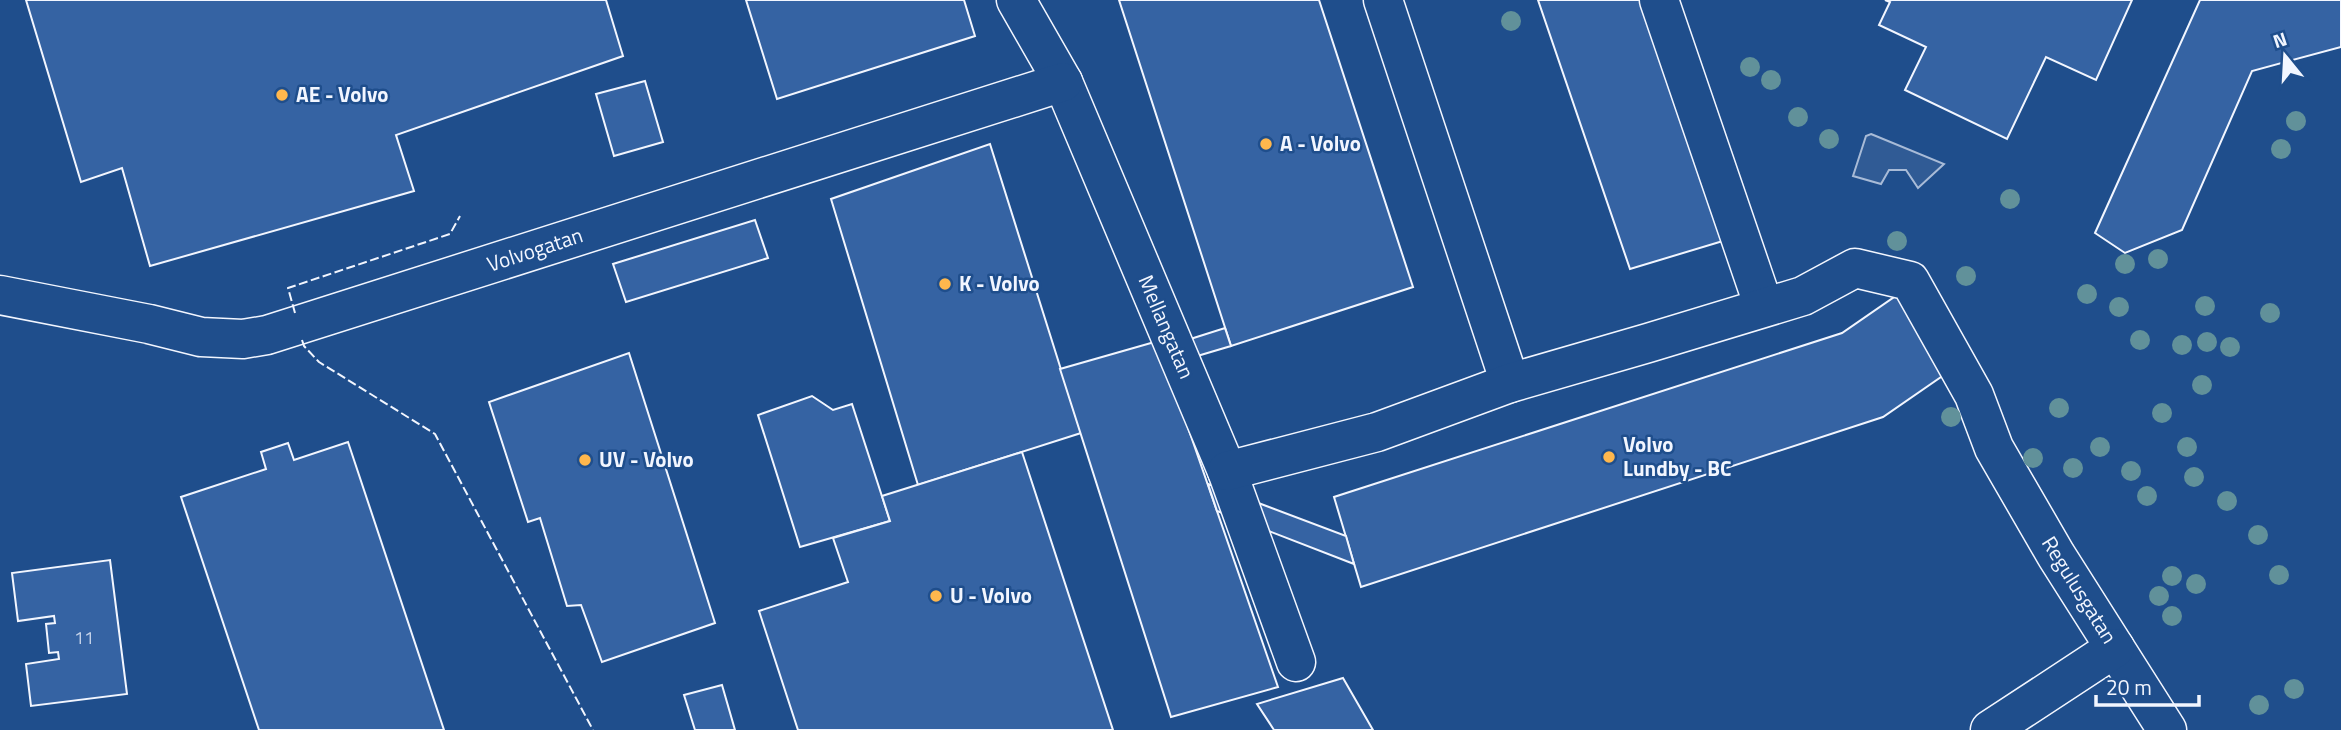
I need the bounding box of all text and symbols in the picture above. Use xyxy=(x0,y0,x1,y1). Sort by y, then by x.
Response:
north arrow xyxy=(2250,21,2320,91)
text: N xyxy=(2269,24,2290,55)
place label: AE - Volvo xyxy=(296,78,388,110)
marker: AE - Volvo xyxy=(274,87,290,103)
place label: A - Volvo xyxy=(1280,127,1361,159)
marker: A - Volvo xyxy=(1258,136,1274,152)
street label: Volvogatan xyxy=(483,219,587,280)
place label: K - Volvo xyxy=(959,267,1040,299)
street label: Mellangatan xyxy=(1131,270,1203,384)
marker: K - Volvo xyxy=(937,276,953,292)
place label: Volvo Lundby - BC xyxy=(1623,428,1731,484)
place label: UV - Volvo xyxy=(599,443,694,475)
marker: Volvo Lundby - BC xyxy=(1601,449,1617,465)
marker: UV - Volvo xyxy=(577,452,593,468)
street label: Regulusgatan xyxy=(2034,529,2126,649)
place label: U - Volvo xyxy=(950,579,1032,611)
marker: U - Volvo xyxy=(928,588,944,604)
house number: 11 xyxy=(74,624,94,651)
scale bar xyxy=(2096,664,2199,708)
text: 20 m xyxy=(2106,671,2152,703)

